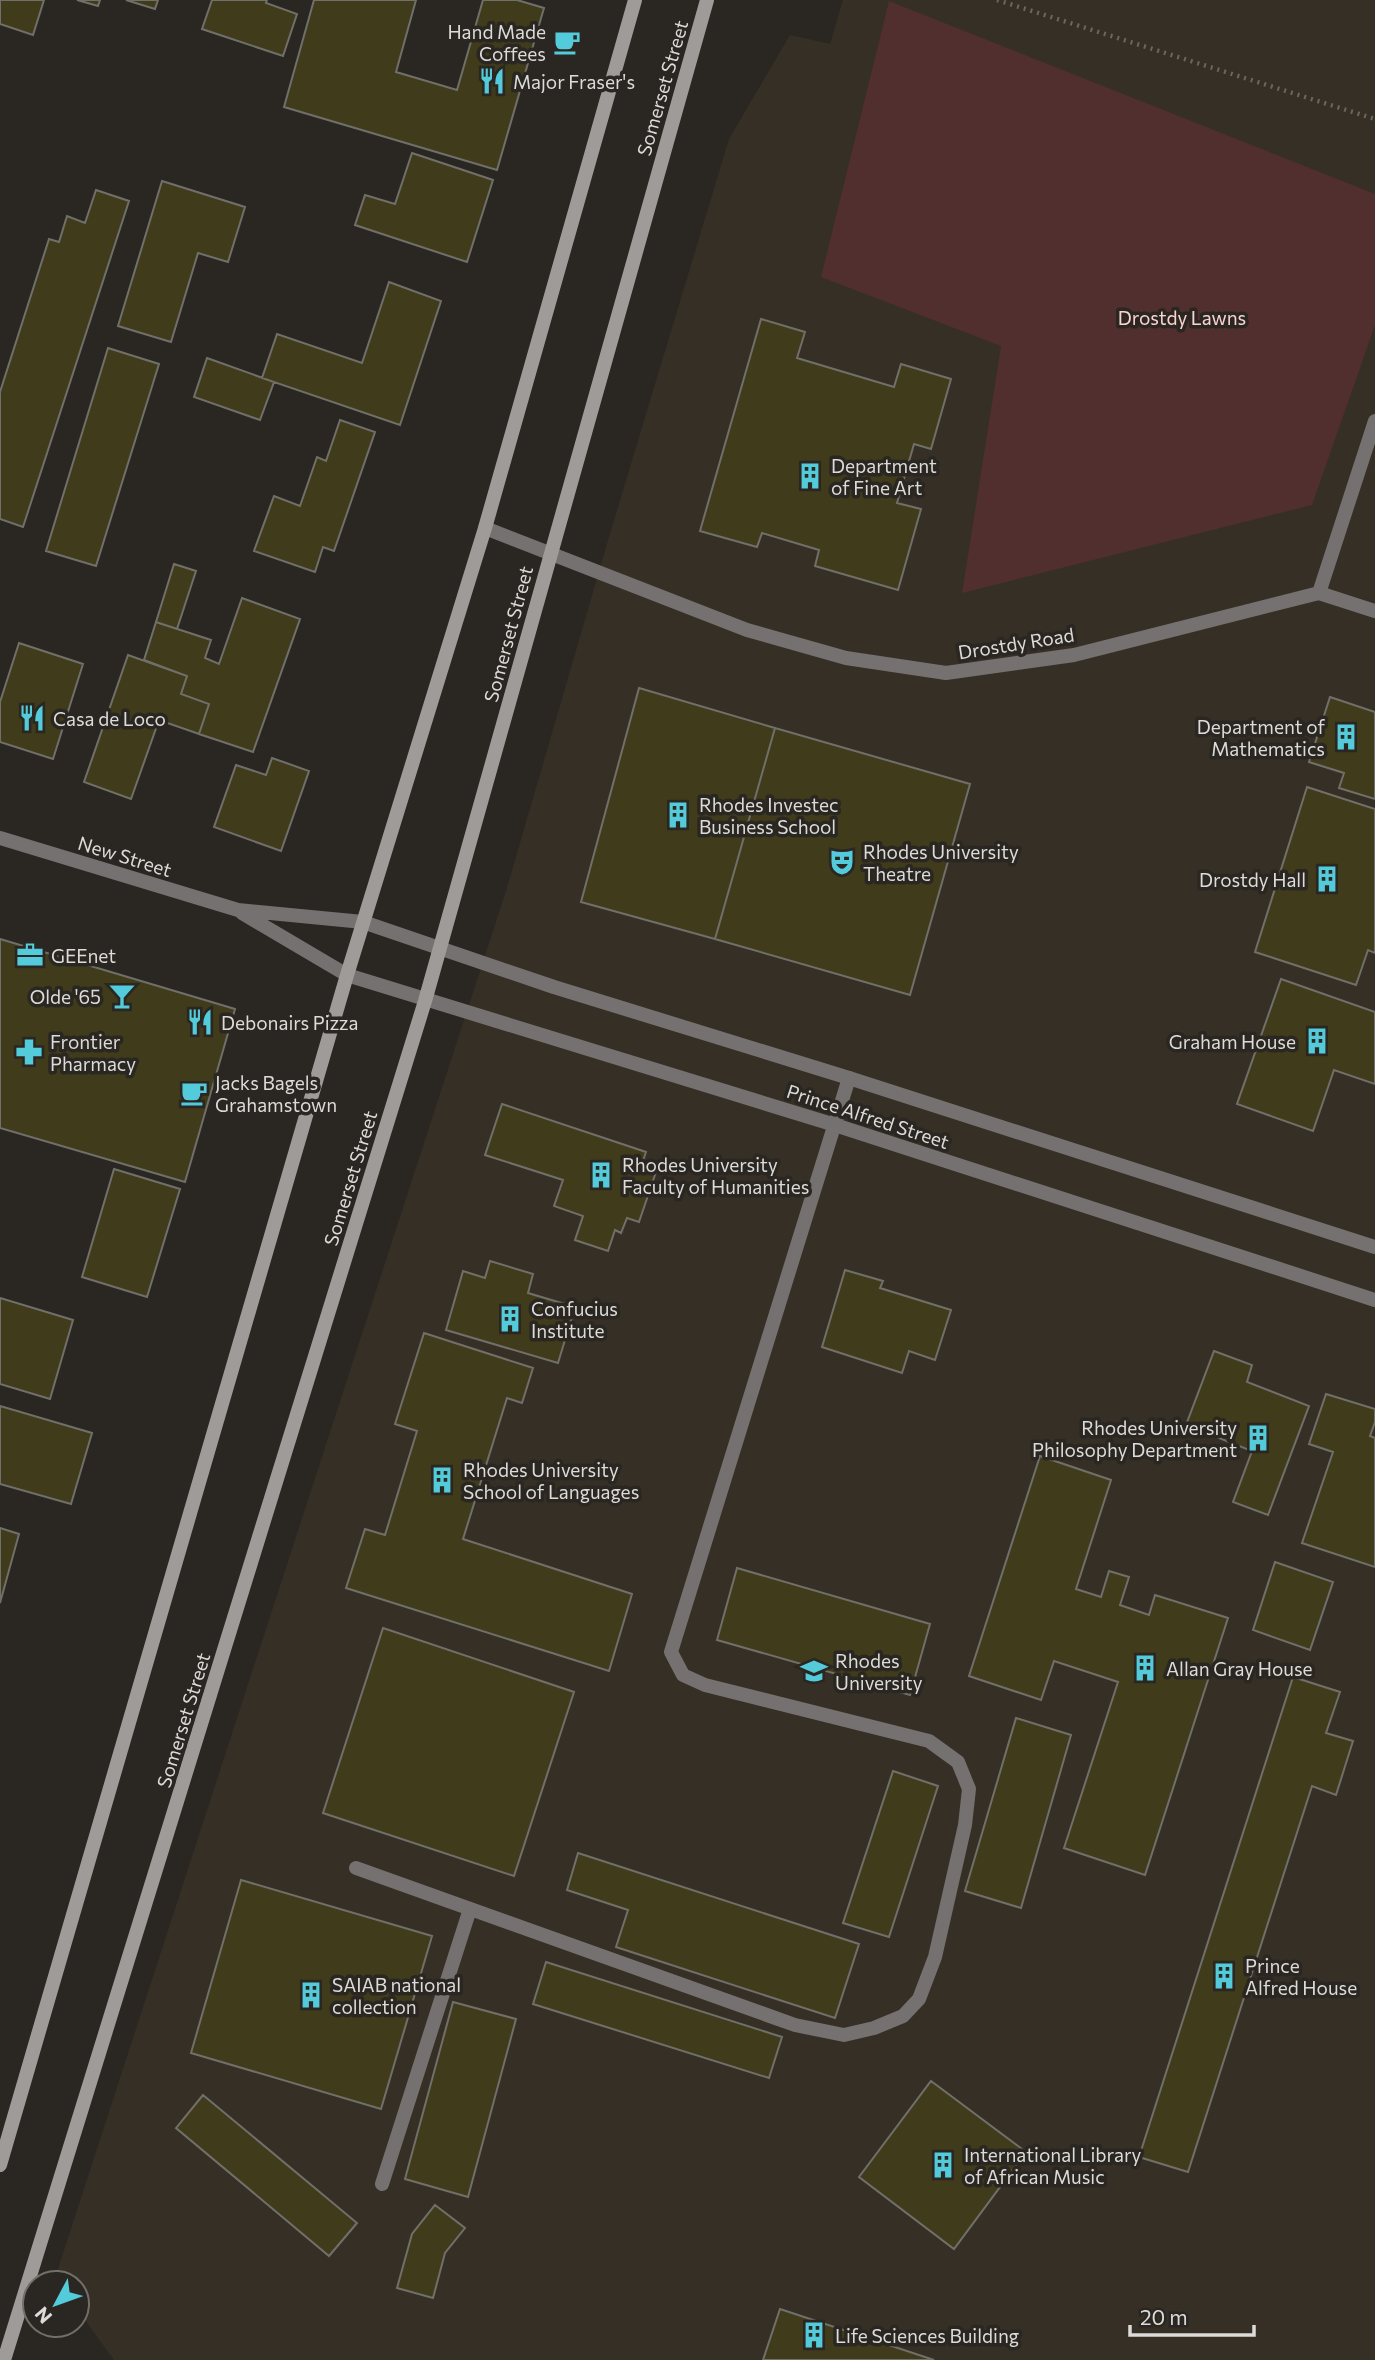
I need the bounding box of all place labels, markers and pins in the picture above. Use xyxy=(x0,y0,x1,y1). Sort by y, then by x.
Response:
place label: Hand Made Coffees xyxy=(447,20,546,65)
cafe icon: Hand Made Coffees xyxy=(552,27,582,57)
restaurant icon: Major Fraser's xyxy=(477,66,507,96)
place label: Major Fraser's xyxy=(513,70,635,93)
place label: Department of Fine Art xyxy=(831,454,937,499)
building icon: Department of Fine Art xyxy=(795,461,825,491)
restaurant icon: Casa de Loco xyxy=(17,703,47,733)
place label: Casa de Loco xyxy=(53,707,166,730)
place label: Department of Mathematics xyxy=(1197,715,1325,760)
building icon: Department of Mathematics xyxy=(1331,722,1361,752)
place label: Rhodes Investec Business School xyxy=(699,793,838,838)
building icon: Rhodes Investec Business School xyxy=(663,800,693,830)
place label: Rhodes University Theatre xyxy=(863,840,1019,885)
theatre icon: Rhodes University Theatre xyxy=(827,847,857,877)
building icon: Drostdy Hall xyxy=(1312,864,1342,894)
place label: Drostdy Hall xyxy=(1199,868,1306,891)
office icon: GEEnet xyxy=(15,940,45,970)
place label: GEEnet xyxy=(51,944,116,967)
bar icon: Olde '65 xyxy=(107,981,137,1011)
place label: Olde '65 xyxy=(30,985,101,1008)
restaurant icon: Debonairs Pizza xyxy=(185,1007,215,1037)
place label: Debonairs Pizza xyxy=(221,1011,359,1034)
building icon: Graham House xyxy=(1302,1026,1332,1056)
place label: Frontier Pharmacy xyxy=(50,1030,136,1075)
place label: Graham House xyxy=(1169,1030,1296,1053)
pharmacy icon: Frontier Pharmacy xyxy=(14,1037,44,1067)
place label: Jacks Bagels Grahamstown xyxy=(215,1071,337,1116)
cafe icon: Jacks Bagels Grahamstown xyxy=(179,1078,209,1108)
place label: Rhodes University Faculty of Humanities xyxy=(622,1153,809,1198)
building icon: Rhodes University Faculty of Humanities xyxy=(586,1160,616,1190)
place label: Confucius Institute xyxy=(531,1297,618,1342)
building icon: Confucius Institute xyxy=(495,1304,525,1334)
place label: Rhodes University Philosophy Department xyxy=(1032,1416,1237,1461)
building icon: Rhodes University Philosophy Department xyxy=(1243,1423,1273,1453)
place label: Rhodes University School of Languages xyxy=(463,1458,639,1503)
building icon: Rhodes University School of Languages xyxy=(427,1465,457,1495)
place label: Rhodes University xyxy=(835,1649,923,1694)
building icon: Allan Gray House xyxy=(1130,1653,1160,1683)
school or university icon: Rhodes University xyxy=(799,1656,829,1686)
place label: Allan Gray House xyxy=(1166,1657,1313,1680)
place label: Prince Alfred House xyxy=(1245,1954,1357,1999)
building icon: Prince Alfred House xyxy=(1209,1961,1239,1991)
place label: SAIAB national collection xyxy=(332,1973,461,2018)
building icon: SAIAB national collection xyxy=(296,1980,326,2010)
place label: International Library of African Music xyxy=(964,2143,1142,2188)
building icon: International Library of African Music xyxy=(928,2150,958,2180)
building icon: Life Sciences Building xyxy=(799,2320,829,2350)
place label: Life Sciences Building xyxy=(835,2324,1019,2347)

